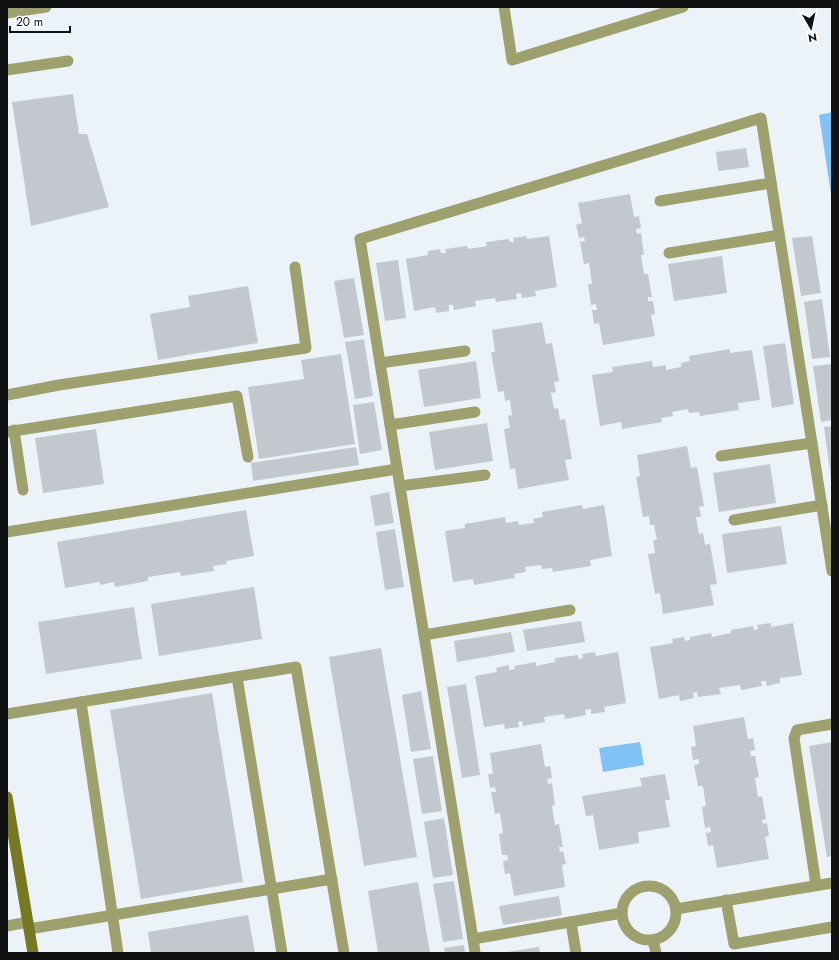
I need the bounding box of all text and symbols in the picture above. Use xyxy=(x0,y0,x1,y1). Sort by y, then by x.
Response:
scale bar xyxy=(10,8,70,34)
north arrow xyxy=(791,8,831,48)
text: 20 m xyxy=(16,13,43,31)
text: N xyxy=(807,29,818,46)

